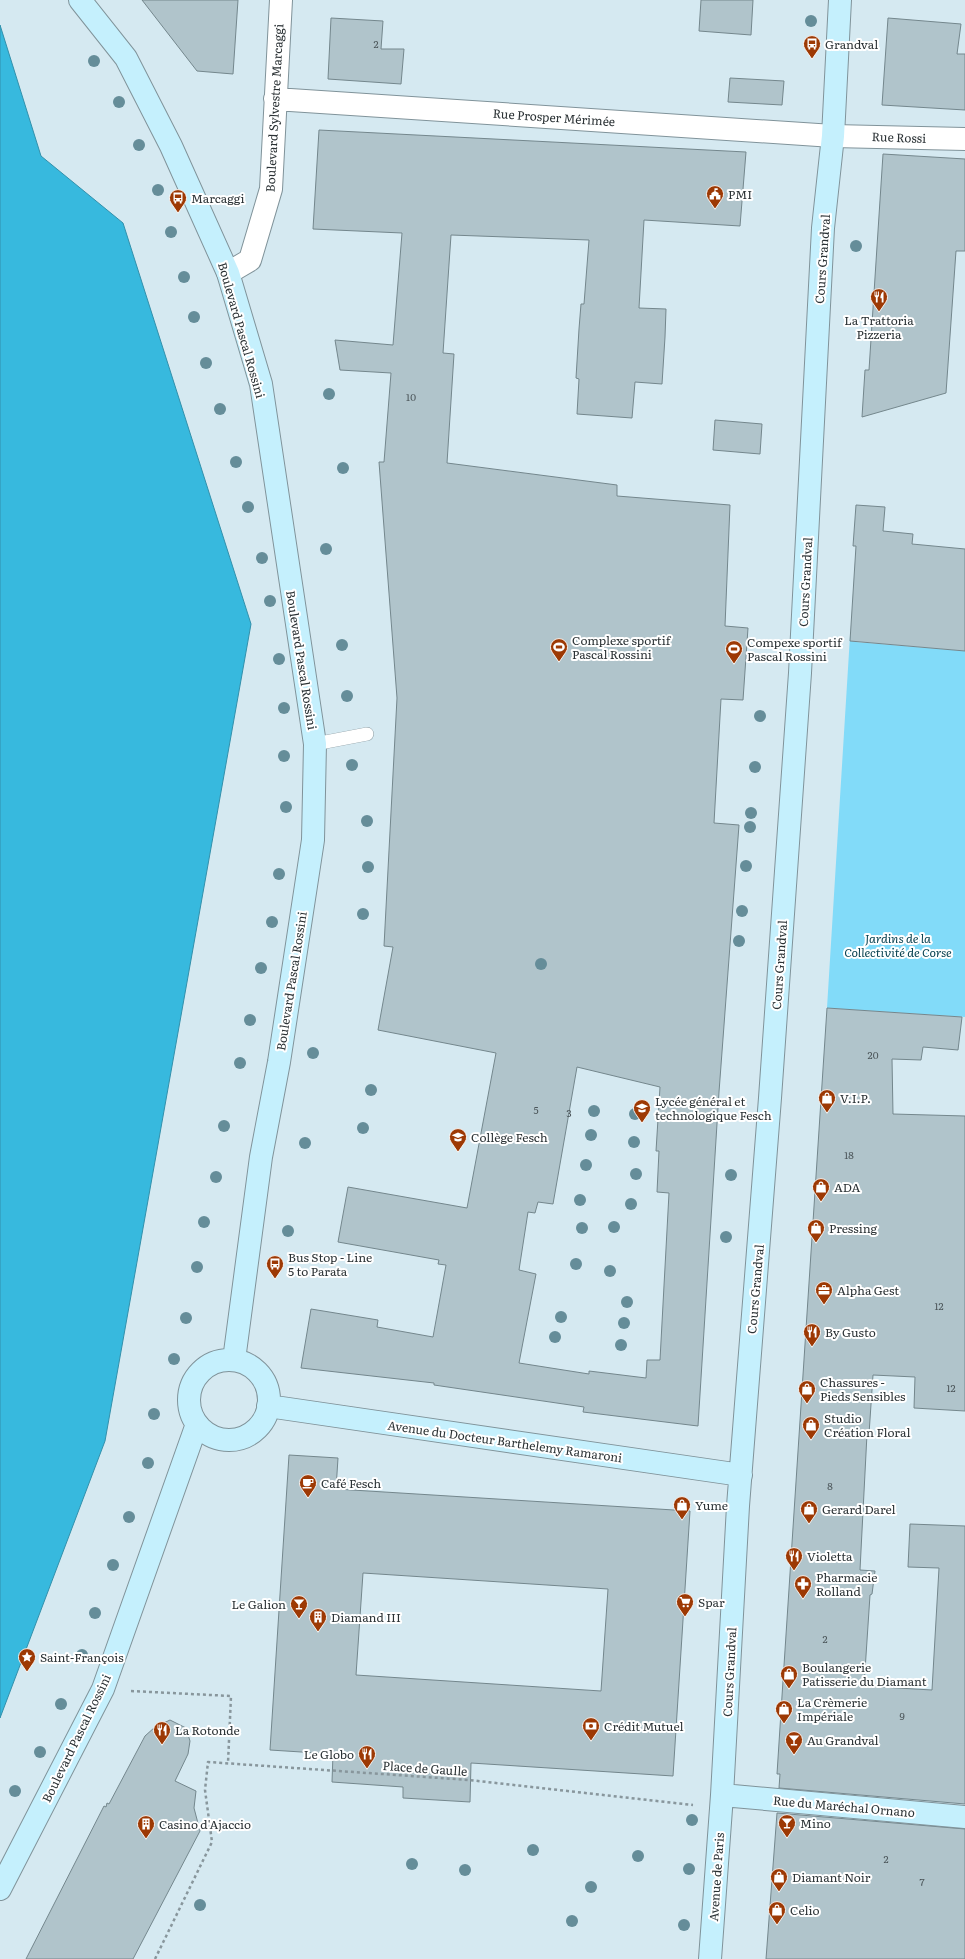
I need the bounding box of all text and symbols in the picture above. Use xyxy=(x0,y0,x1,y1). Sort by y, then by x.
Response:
street label: Boulevard Sylvestre Marcaggi xyxy=(261,23,287,193)
bus stop icon: Grandval xyxy=(802,34,822,59)
place label: Grandval xyxy=(825,35,878,53)
house number: 2 xyxy=(373,36,379,51)
street label: Rue Prosper Mérimée xyxy=(492,104,616,130)
street label: Rue Rossi xyxy=(871,127,927,147)
public building icon: PMI xyxy=(705,184,725,209)
place label: PMI xyxy=(728,185,752,203)
bus stop icon: Marcaggi xyxy=(168,188,188,213)
place label: Marcaggi xyxy=(191,189,245,207)
street label: Cours Grandval xyxy=(810,214,834,304)
street label: Boulevard Pascal Rossini xyxy=(214,260,270,400)
restaurant icon: La Trattoria Pizzeria xyxy=(869,287,889,312)
place label: La Trattoria Pizzeria xyxy=(844,311,914,343)
house number: 10 xyxy=(406,389,416,404)
street label: Cours Grandval xyxy=(794,537,816,627)
street label: Boulevard Pascal Rossini xyxy=(282,589,322,731)
place label: Complexe sportif Pascal Rossini xyxy=(572,631,672,663)
place label: Compexe sportif Pascal Rossini xyxy=(747,633,843,665)
sports icon: Complexe sportif Pascal Rossini xyxy=(549,637,569,662)
sports icon: Compexe sportif Pascal Rossini xyxy=(724,639,744,664)
street label: Boulevard Pascal Rossini xyxy=(271,910,311,1052)
street label: Cours Grandval xyxy=(767,920,791,1010)
park label: Jardins de la Collectivité de Corse xyxy=(844,929,952,961)
house number: 20 xyxy=(868,1047,879,1062)
shop icon: V.I.P. xyxy=(817,1088,837,1113)
place label: V.I.P. xyxy=(840,1089,871,1107)
place label: Lycée général et technologique Fesch xyxy=(655,1092,772,1124)
school or university icon: Lycée général et technologique Fesch xyxy=(632,1098,652,1123)
house number: 5 xyxy=(533,1102,539,1117)
house number: 3 xyxy=(566,1105,572,1120)
school or university icon: Collège Fesch xyxy=(448,1127,468,1152)
place label: Collège Fesch xyxy=(471,1128,548,1146)
house number: 18 xyxy=(844,1147,854,1162)
shop icon: ADA xyxy=(811,1177,831,1202)
place label: ADA xyxy=(834,1178,860,1196)
shop icon: Pressing xyxy=(806,1218,826,1243)
place label: Pressing xyxy=(829,1219,878,1237)
street label: Cours Grandval xyxy=(742,1244,768,1334)
place label: Bus Stop - Line 5 to Parata xyxy=(288,1248,372,1280)
bus stop icon: Bus Stop - Line 5 to Parata xyxy=(265,1254,285,1279)
office icon: Alpha Gest xyxy=(814,1280,834,1305)
place label: Alpha Gest xyxy=(837,1281,899,1299)
house number: 12 xyxy=(934,1298,944,1313)
restaurant icon: By Gusto xyxy=(802,1322,822,1347)
place label: By Gusto xyxy=(825,1323,876,1341)
place label: Chassures - Pieds Sensibles xyxy=(820,1373,906,1405)
shop icon: Chassures - Pieds Sensibles xyxy=(797,1379,817,1404)
house number: 12 xyxy=(946,1380,956,1395)
place label: Studio Création Floral xyxy=(824,1409,911,1441)
shop icon: Studio Création Floral xyxy=(801,1415,821,1440)
street label: Avenue du Docteur Barthelemy Ramaroni xyxy=(386,1416,624,1466)
cafe icon: Café Fesch xyxy=(298,1473,318,1498)
place label: Café Fesch xyxy=(321,1474,381,1492)
house number: 8 xyxy=(827,1478,833,1493)
shop icon: Yume xyxy=(672,1495,692,1520)
place label: Yume xyxy=(695,1496,728,1514)
shop icon: Gerard Darel xyxy=(799,1499,819,1524)
place label: Gerard Darel xyxy=(822,1500,896,1518)
restaurant icon: Violetta xyxy=(784,1546,804,1571)
place label: Violetta xyxy=(807,1547,853,1565)
place label: Pharmacie Rolland xyxy=(816,1568,877,1600)
pharmacy icon: Pharmacie Rolland xyxy=(793,1574,813,1599)
supermarket icon: Spar xyxy=(675,1592,695,1617)
place label: Spar xyxy=(698,1593,725,1611)
bar icon: Le Galion xyxy=(289,1594,309,1619)
place label: Le Galion xyxy=(231,1595,286,1613)
building icon: Diamand III xyxy=(308,1607,328,1632)
place label: Diamand III xyxy=(331,1608,401,1626)
street label: Cours Grandval xyxy=(718,1627,740,1717)
house number: 2 xyxy=(822,1631,828,1646)
place icon: Saint-François xyxy=(17,1647,37,1672)
place label: Saint-François xyxy=(40,1648,124,1666)
place label: Boulangerie Patisserie du Diamant xyxy=(802,1658,927,1690)
shop icon: Boulangerie Patisserie du Diamant xyxy=(779,1664,799,1689)
street label: Boulevard Pascal Rossini xyxy=(37,1671,115,1805)
place label: La Crèmerie Impériale xyxy=(797,1693,867,1725)
shop icon: La Crèmerie Impériale xyxy=(774,1699,794,1724)
house number: 9 xyxy=(899,1708,905,1723)
bank icon: Crédit Mutuel xyxy=(581,1716,601,1741)
place label: Crédit Mutuel xyxy=(604,1717,684,1735)
restaurant icon: La Rotonde xyxy=(152,1720,172,1745)
place label: La Rotonde xyxy=(175,1721,240,1739)
bar icon: Au Grandval xyxy=(784,1730,804,1755)
place label: Au Grandval xyxy=(807,1731,879,1749)
restaurant icon: Le Globo xyxy=(357,1744,377,1769)
place label: Le Globo xyxy=(304,1745,354,1763)
street label: Place de Gaulle xyxy=(382,1756,468,1780)
street label: Rue du Maréchal Ornano xyxy=(772,1791,916,1821)
bar icon: Mino xyxy=(777,1813,797,1838)
building icon: Casino d'Ajaccio xyxy=(136,1814,156,1839)
place label: Mino xyxy=(800,1814,831,1832)
place label: Casino d'Ajaccio xyxy=(159,1815,251,1833)
street label: Avenue de Paris xyxy=(704,1831,728,1922)
house number: 2 xyxy=(883,1851,889,1866)
shop icon: Diamant Noir xyxy=(769,1867,789,1892)
place label: Diamant Noir xyxy=(792,1868,871,1886)
house number: 7 xyxy=(919,1874,925,1889)
shop icon: Celio xyxy=(767,1900,787,1925)
place label: Celio xyxy=(790,1901,819,1919)

